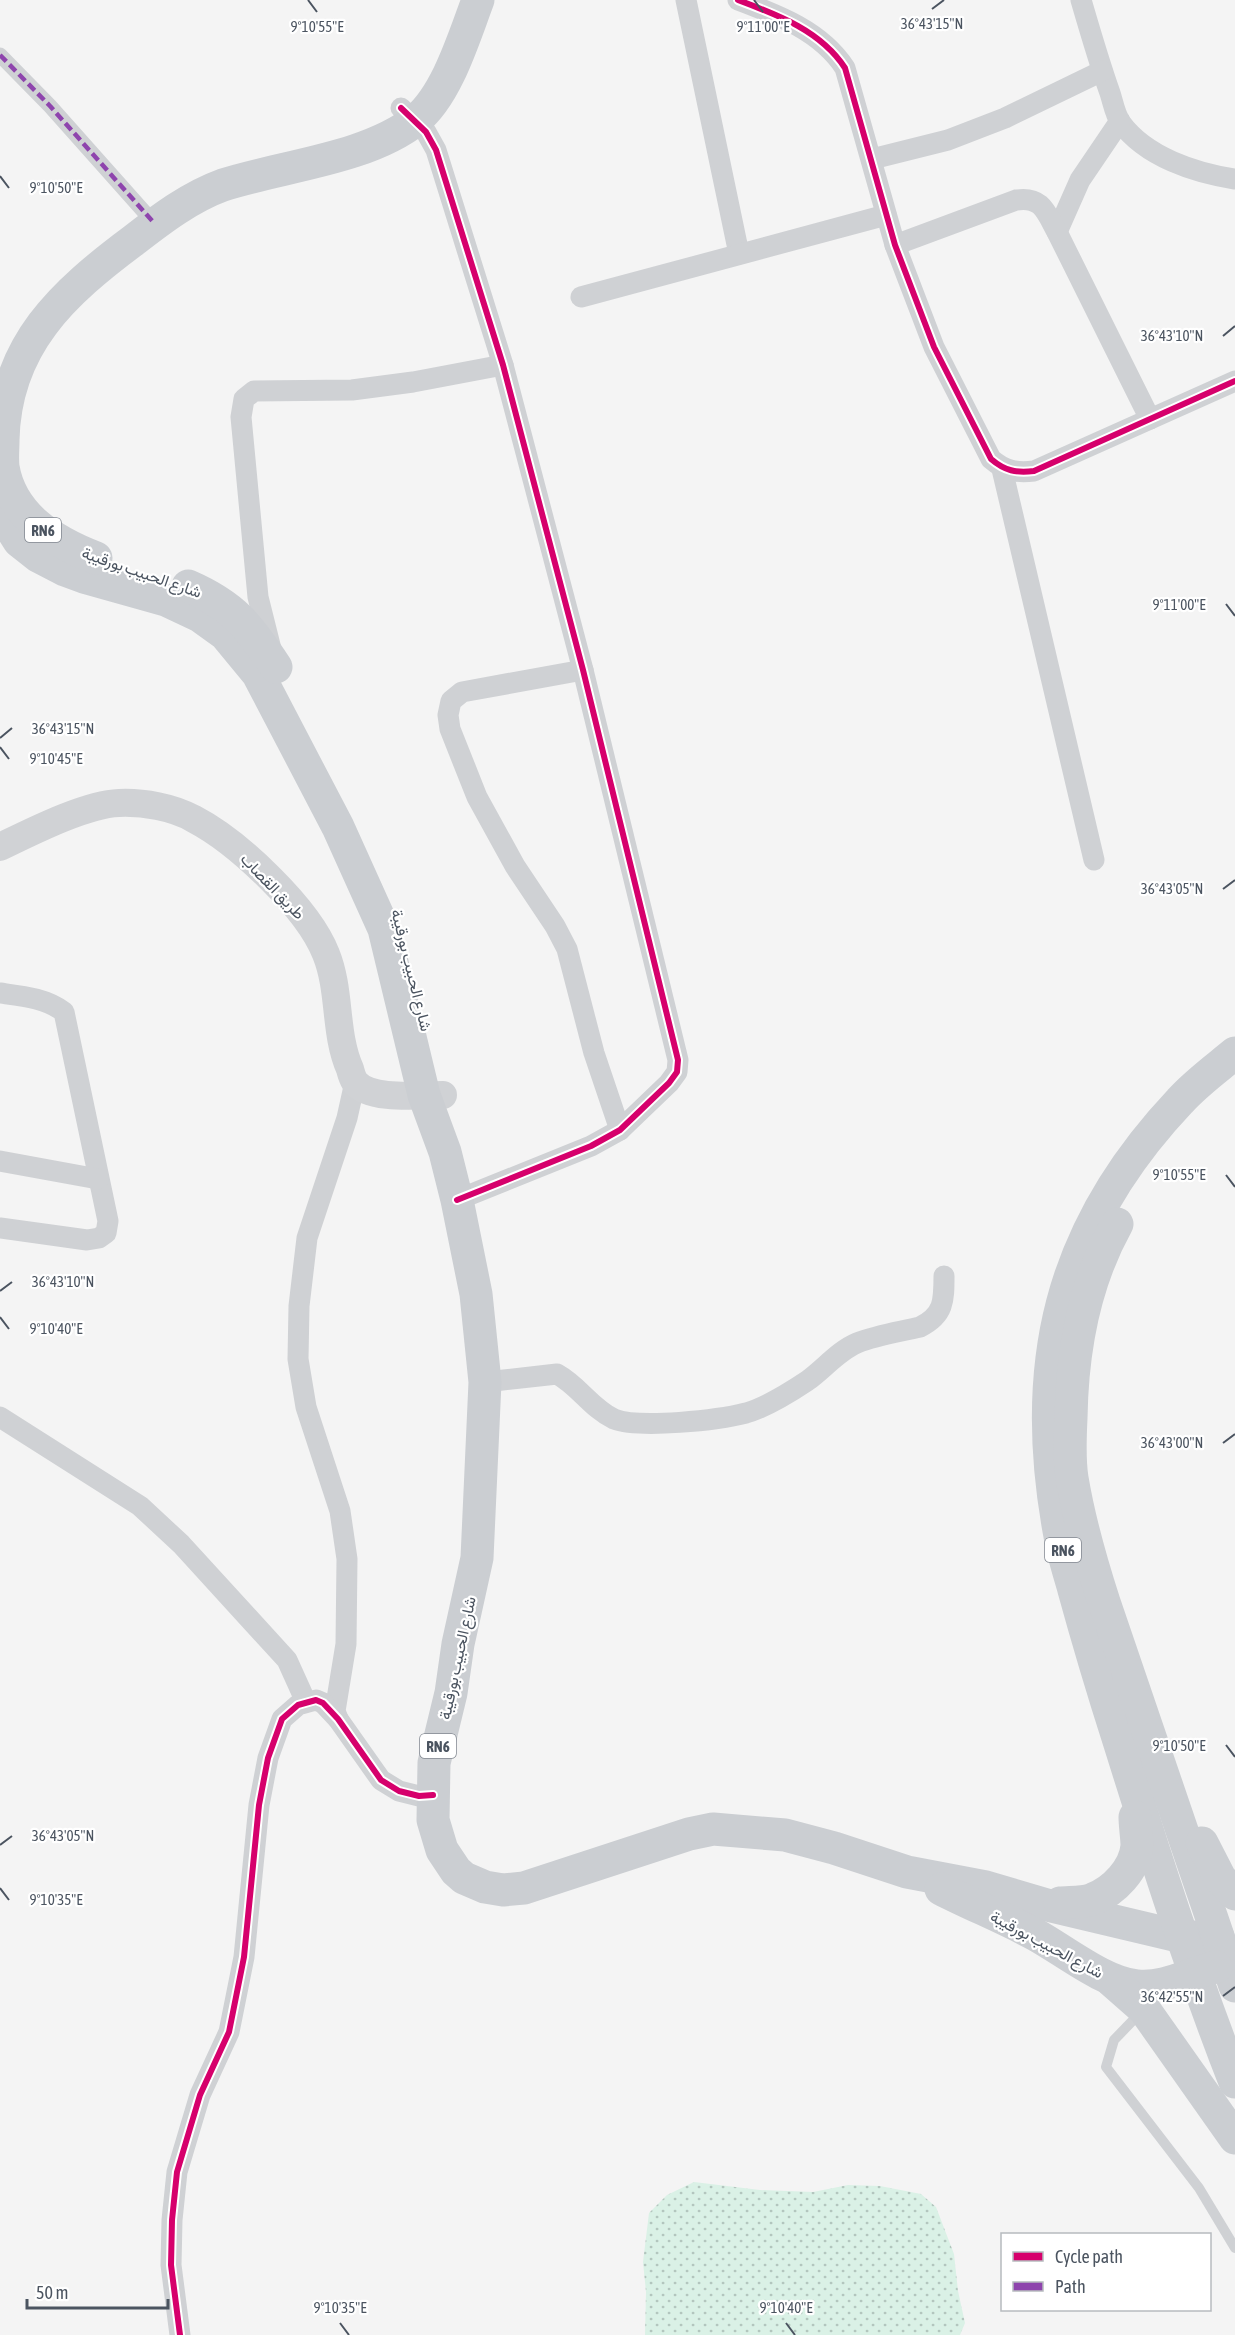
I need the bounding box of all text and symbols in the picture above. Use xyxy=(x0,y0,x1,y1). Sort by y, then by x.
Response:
text: 36°43'15"N xyxy=(901,15,963,32)
text: 9°10'55"E xyxy=(290,18,344,35)
text: 9°11'00"E xyxy=(736,18,790,35)
text: 9°10'50"E xyxy=(29,179,83,196)
text: 36°43'10"N xyxy=(1141,327,1203,344)
road number: RN6 xyxy=(25,518,61,542)
street label: شارع الحبيب بورقيبة xyxy=(79,543,204,604)
text: 9°11'00"E xyxy=(1152,596,1206,613)
text: 36°43'15"N xyxy=(32,720,94,737)
text: 9°10'45"E xyxy=(29,750,83,767)
street label: طريق القصاب xyxy=(236,849,309,924)
text: 36°43'05"N xyxy=(1141,880,1203,897)
street label: شارع الحبيب بورقيبة xyxy=(385,907,436,1034)
text: 9°10'55"E xyxy=(1152,1166,1206,1183)
text: 36°43'10"N xyxy=(32,1273,94,1290)
text: 9°10'40"E xyxy=(29,1320,83,1337)
text: 36°43'00"N xyxy=(1141,1434,1203,1451)
road number: RN6 xyxy=(1045,1538,1081,1562)
street label: شارع الحبيب بورقيبة xyxy=(435,1595,482,1722)
road number: RN6 xyxy=(420,1734,456,1758)
text: 9°10'50"E xyxy=(1152,1737,1206,1754)
text: 36°43'05"N xyxy=(32,1827,94,1844)
text: 9°10'35"E xyxy=(29,1891,83,1908)
street label: شارع الحبيب بورقيبة xyxy=(986,1907,1106,1984)
text: 36°42'55"N xyxy=(1141,1988,1203,2005)
legend xyxy=(1001,2233,1211,2311)
text: Cycle path xyxy=(1055,2246,1123,2267)
scale bar xyxy=(27,2272,168,2310)
text: Path xyxy=(1055,2276,1086,2297)
text: 50 m xyxy=(36,2282,68,2303)
text: 9°10'35"E xyxy=(313,2299,367,2316)
text: 9°10'40"E xyxy=(759,2299,813,2316)

